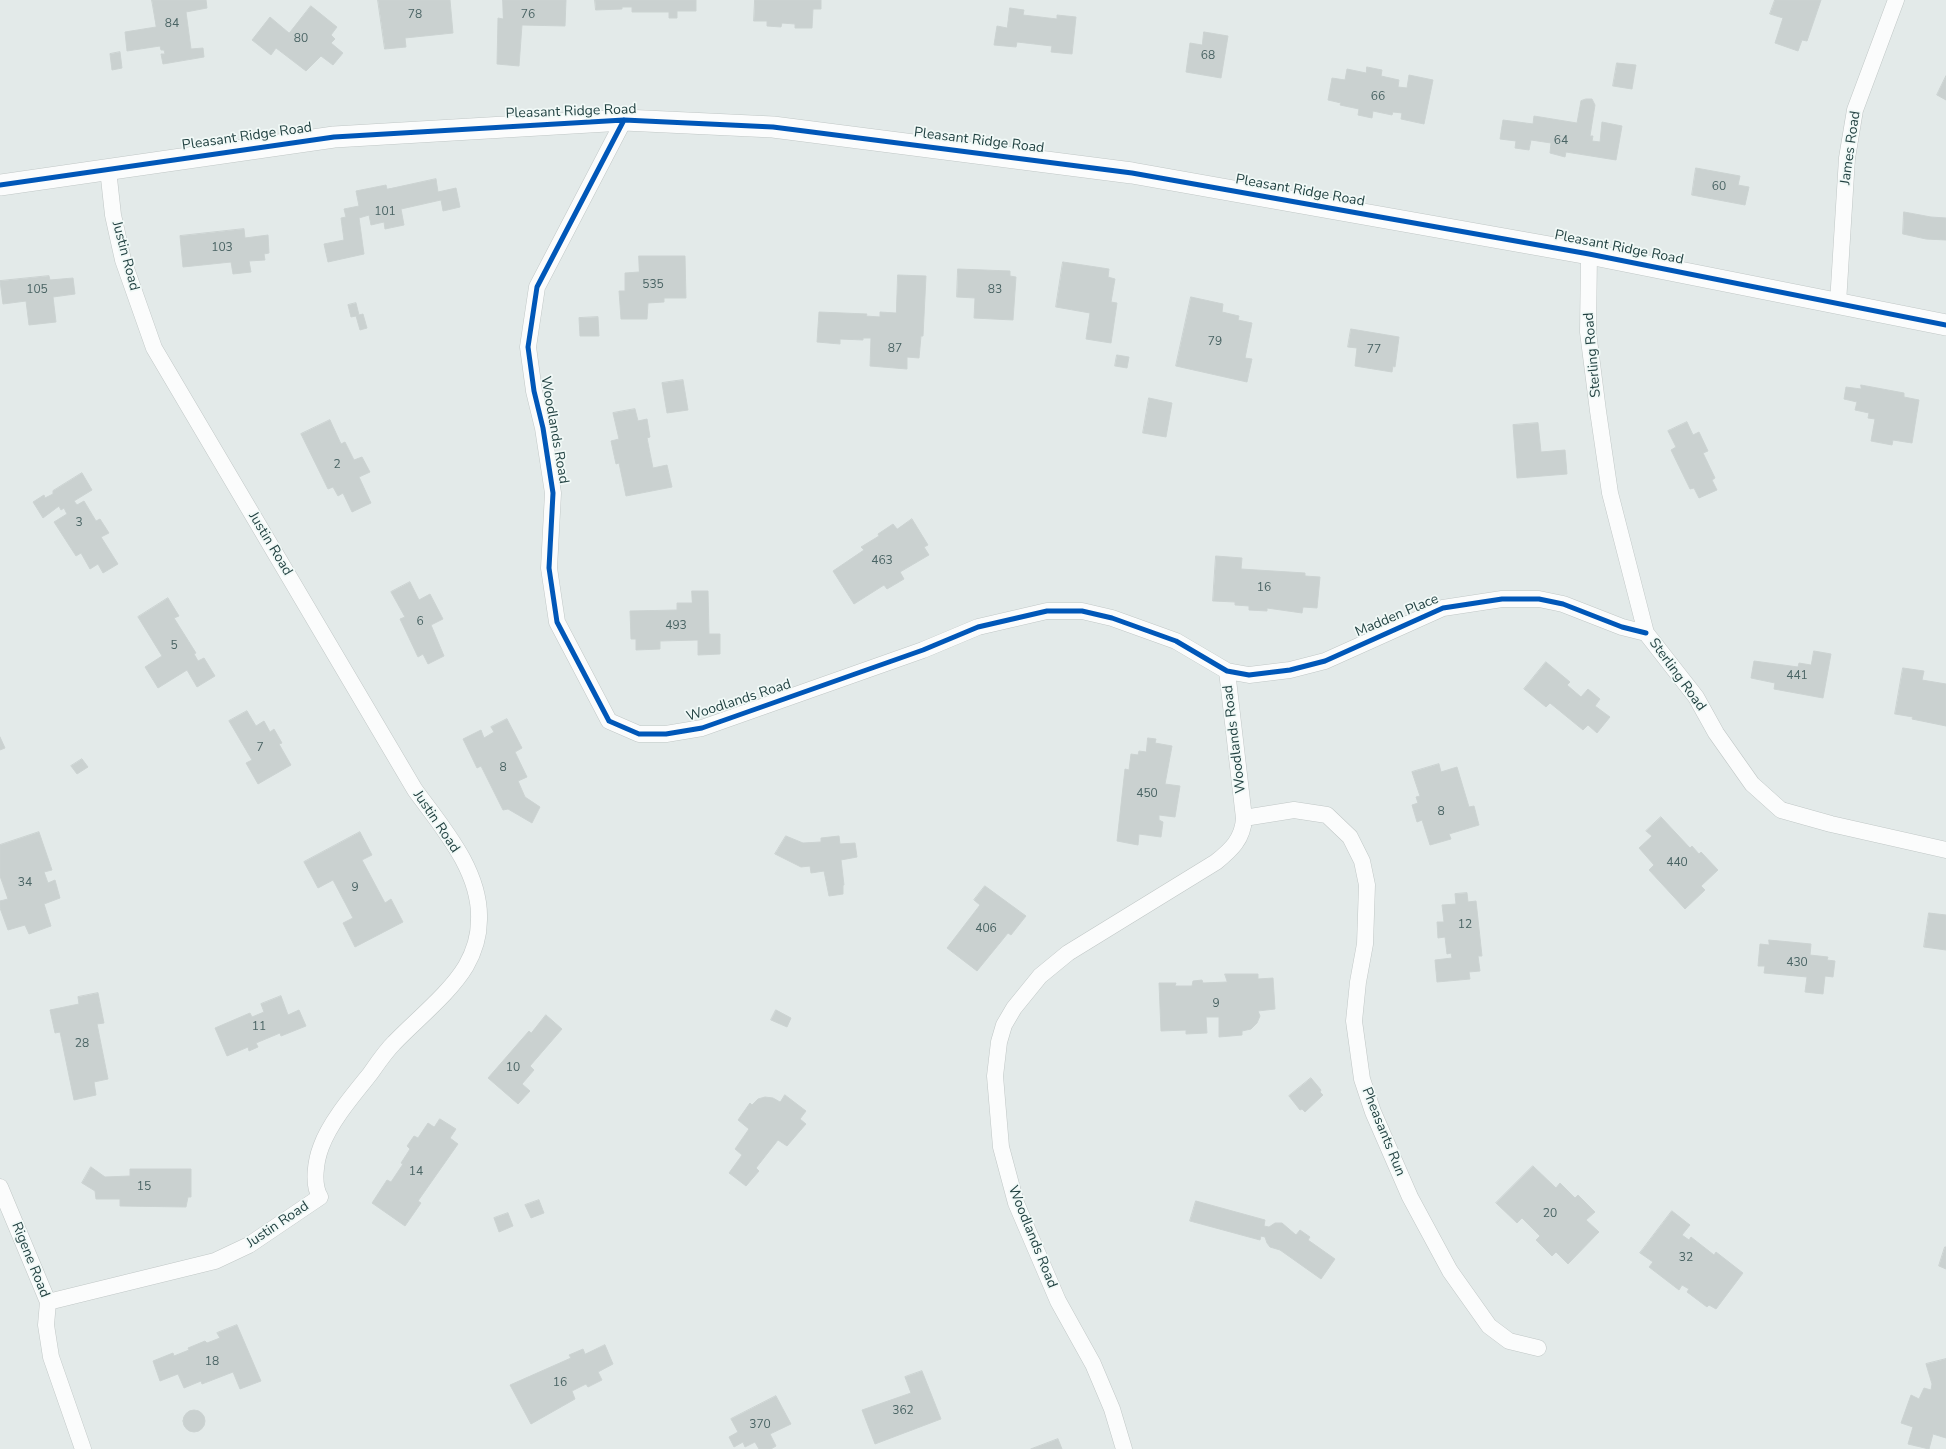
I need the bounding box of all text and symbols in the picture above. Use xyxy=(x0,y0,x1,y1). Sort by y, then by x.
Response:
house number: 78 xyxy=(408,8,422,22)
house number: 76 xyxy=(521,8,535,22)
house number: 84 xyxy=(165,17,179,31)
house number: 80 xyxy=(294,32,308,46)
house number: 68 xyxy=(1201,49,1215,63)
house number: 66 xyxy=(1371,90,1385,104)
street label: Pleasant Ridge Road xyxy=(505,101,637,123)
street label: James Road xyxy=(1838,110,1864,186)
street label: Pleasant Ridge Road xyxy=(181,120,313,154)
street label: Pleasant Ridge Road xyxy=(913,125,1045,157)
house number: 64 xyxy=(1554,134,1568,148)
street label: Pleasant Ridge Road xyxy=(1234,171,1366,211)
house number: 60 xyxy=(1712,180,1726,194)
house number: 101 xyxy=(374,205,396,219)
street label: Justin Road xyxy=(108,219,142,293)
street label: Pleasant Ridge Road xyxy=(1553,227,1685,269)
house number: 103 xyxy=(211,241,233,255)
house number: 535 xyxy=(642,278,664,292)
house number: 105 xyxy=(26,283,48,297)
house number: 83 xyxy=(988,283,1002,297)
street label: Sterling Road xyxy=(1581,312,1605,398)
house number: 79 xyxy=(1208,335,1222,349)
house number: 87 xyxy=(888,342,902,356)
house number: 77 xyxy=(1367,343,1381,357)
street label: Woodlands Road xyxy=(536,375,572,485)
house number: 2 xyxy=(333,458,341,472)
street label: Justin Road xyxy=(244,509,296,579)
house number: 3 xyxy=(75,516,83,530)
house number: 463 xyxy=(871,554,893,568)
house number: 16 xyxy=(1257,581,1271,595)
street label: Madden Place xyxy=(1353,591,1441,641)
house number: 6 xyxy=(416,615,424,629)
house number: 493 xyxy=(665,619,687,633)
street label: Sterling Road xyxy=(1645,635,1709,715)
house number: 5 xyxy=(170,639,178,653)
house number: 441 xyxy=(1786,669,1808,683)
street label: Woodlands Road xyxy=(685,676,793,726)
street label: Woodlands Road xyxy=(1220,684,1250,794)
house number: 7 xyxy=(256,741,264,755)
house number: 8 xyxy=(499,761,507,775)
house number: 450 xyxy=(1136,787,1158,801)
street label: Justin Road xyxy=(409,788,463,856)
house number: 8 xyxy=(1437,805,1445,819)
house number: 440 xyxy=(1666,856,1688,870)
house number: 34 xyxy=(18,876,32,890)
house number: 9 xyxy=(351,881,359,895)
house number: 12 xyxy=(1458,918,1472,932)
house number: 406 xyxy=(975,922,997,936)
house number: 430 xyxy=(1786,956,1808,970)
house number: 9 xyxy=(1212,997,1220,1011)
house number: 11 xyxy=(252,1020,266,1034)
house number: 28 xyxy=(75,1037,89,1051)
house number: 10 xyxy=(506,1061,520,1075)
street label: Pheasants Run xyxy=(1358,1085,1408,1179)
house number: 14 xyxy=(409,1165,423,1179)
house number: 15 xyxy=(137,1180,151,1194)
street label: Woodlands Road xyxy=(1004,1183,1060,1291)
street label: Justin Road xyxy=(244,1198,312,1252)
house number: 20 xyxy=(1543,1207,1557,1221)
street label: Rigene Road xyxy=(7,1220,53,1300)
house number: 32 xyxy=(1679,1251,1693,1265)
house number: 18 xyxy=(205,1355,219,1369)
house number: 16 xyxy=(553,1376,567,1390)
house number: 362 xyxy=(892,1404,914,1418)
house number: 370 xyxy=(749,1418,771,1432)

